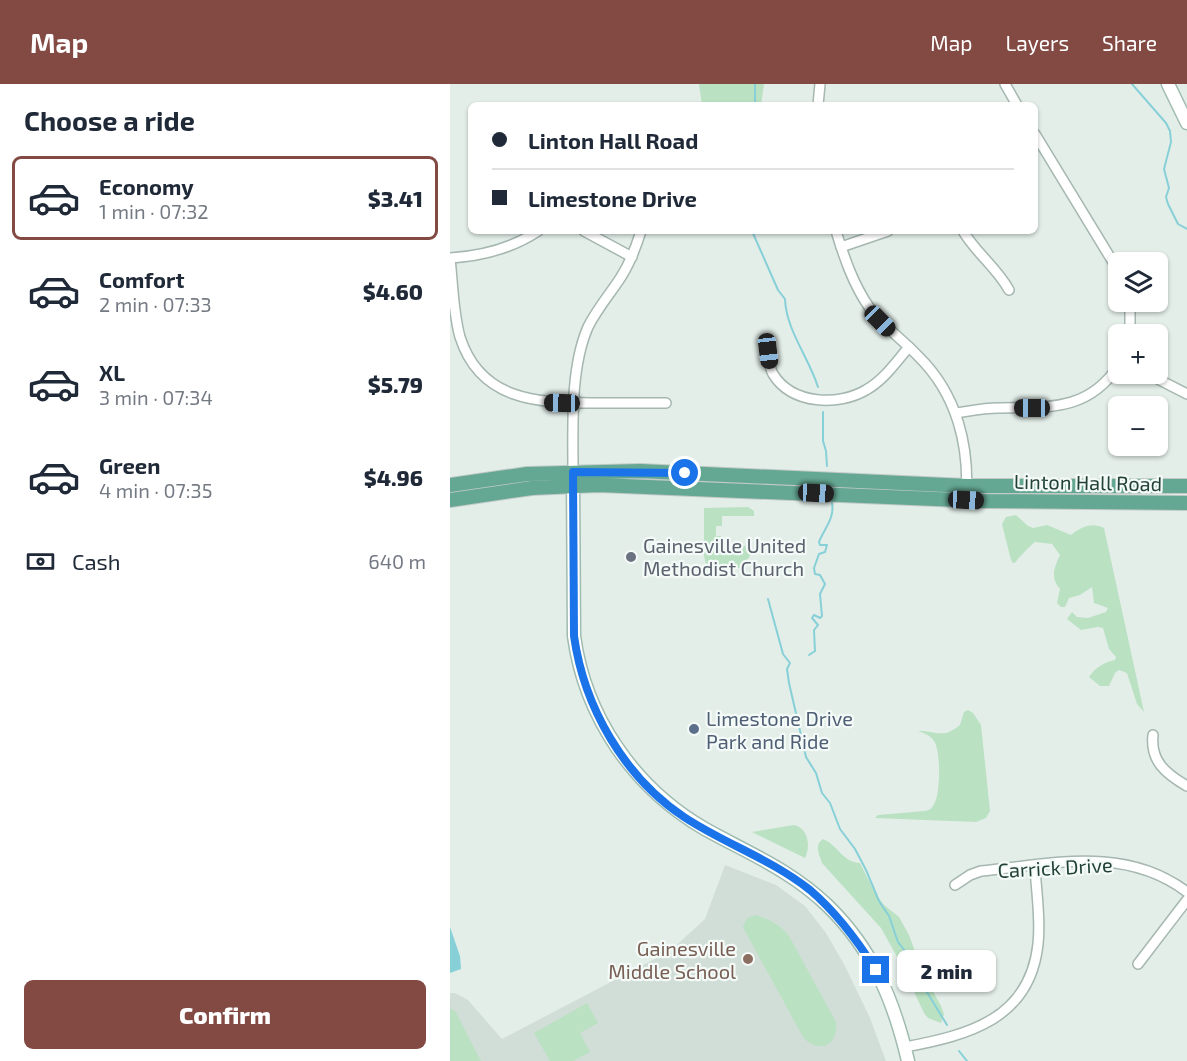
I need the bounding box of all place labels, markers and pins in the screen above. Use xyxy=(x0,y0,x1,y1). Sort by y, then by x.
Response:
place label: Gainesville United Methodist Church xyxy=(643,533,806,580)
marker: Gainesville United Methodist Church xyxy=(624,550,638,564)
place label: Limestone Drive Park and Ride xyxy=(706,706,853,753)
marker: Limestone Drive Park and Ride xyxy=(687,722,701,736)
place label: Gainesville Middle School xyxy=(608,936,736,983)
marker: Gainesville Middle School xyxy=(741,952,755,966)

